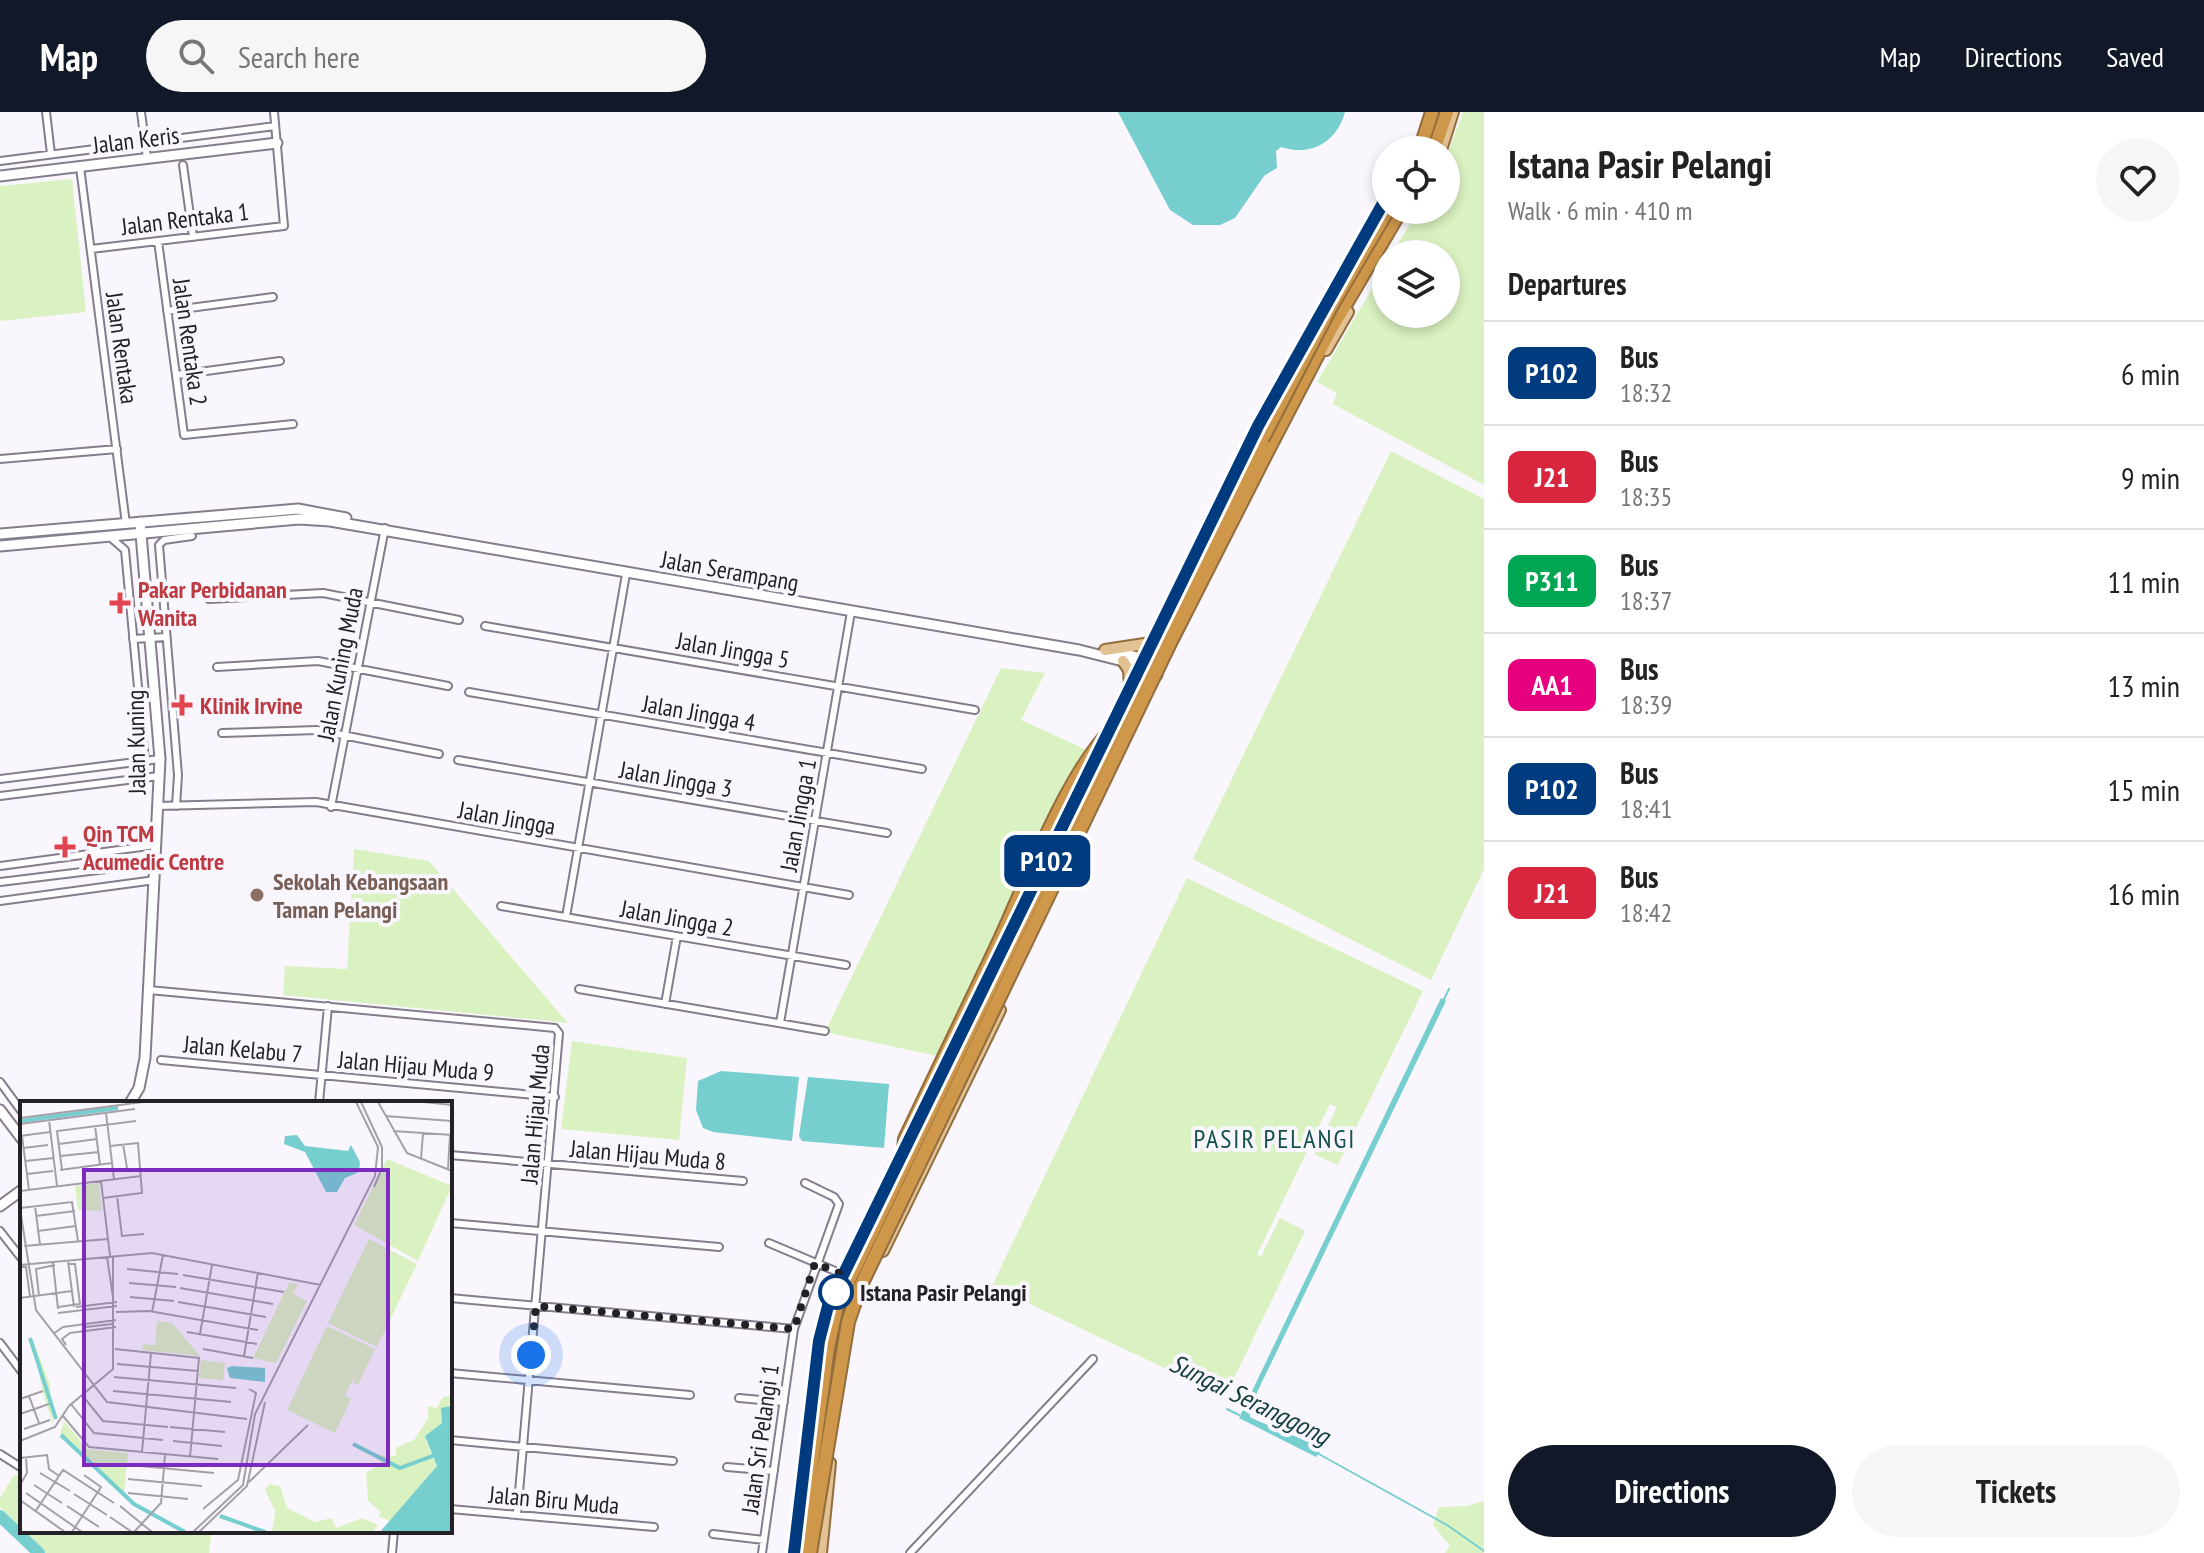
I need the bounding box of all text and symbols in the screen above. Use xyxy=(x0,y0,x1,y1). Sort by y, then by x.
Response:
search box xyxy=(146,20,706,92)
text: Map xyxy=(40,32,98,81)
icon: search xyxy=(174,34,218,78)
text: Search here xyxy=(238,37,360,76)
text: Map xyxy=(1880,38,1921,75)
text: Directions xyxy=(1965,38,2062,75)
text: Saved xyxy=(2106,38,2164,75)
street label: Jalan Keris xyxy=(90,119,181,161)
map controls xyxy=(1372,136,1460,328)
button: locate xyxy=(1372,136,1460,224)
button: heart xyxy=(2096,138,2180,222)
text: Istana Pasir Pelangi xyxy=(1508,139,1772,188)
text: Walk · 6 min · 410 m xyxy=(1508,194,1692,227)
street label: Jalan Rentaka 1 xyxy=(118,196,251,242)
button: layers xyxy=(1372,240,1460,328)
text: Departures xyxy=(1508,264,1626,303)
street label: Jalan Rentaka 2 xyxy=(166,275,214,408)
street label: Jalan Rentaka xyxy=(99,289,145,406)
text: Bus xyxy=(1620,337,1659,376)
text: P102 xyxy=(1525,354,1579,391)
text: 6 min xyxy=(2121,354,2180,393)
text: 18:32 xyxy=(1620,376,1672,409)
text: Bus xyxy=(1620,441,1659,480)
text: J21 xyxy=(1535,458,1569,495)
text: 9 min xyxy=(2121,458,2180,497)
text: 18:35 xyxy=(1620,480,1672,513)
street label: Jalan Serampang xyxy=(658,543,801,598)
text: Bus xyxy=(1620,545,1659,584)
text: P311 xyxy=(1525,562,1579,599)
text: 11 min xyxy=(2107,562,2180,601)
place label: Pakar Perbidanan Wanita xyxy=(137,574,287,633)
text: 18:37 xyxy=(1620,584,1672,617)
street label: Jalan Kuning Muda xyxy=(310,585,370,744)
marker: Pakar Perbidanan Wanita xyxy=(109,592,131,614)
street label: Jalan Jingga 5 xyxy=(673,625,792,675)
text: Bus xyxy=(1620,649,1659,688)
text: AA1 xyxy=(1531,666,1573,703)
text: 13 min xyxy=(2107,666,2180,705)
street label: Jalan Jingga 4 xyxy=(639,688,758,738)
text: 18:39 xyxy=(1620,688,1672,721)
street label: Jalan Kuning xyxy=(120,689,152,796)
place label: Klinik Irvine xyxy=(200,690,303,721)
marker: Klinik Irvine xyxy=(171,694,193,716)
text: Bus xyxy=(1620,753,1659,792)
street label: Jalan Jingga 3 xyxy=(616,754,735,804)
street label: Jalan Jingga 1 xyxy=(773,756,823,875)
text: P102 xyxy=(1525,770,1579,807)
text: 15 min xyxy=(2107,770,2180,809)
text: 18:41 xyxy=(1620,792,1672,825)
street label: Jalan Jingga xyxy=(455,794,558,842)
place label: Qin TCM Acumedic Centre xyxy=(82,818,224,877)
line badge: P102 xyxy=(991,835,1103,887)
marker: Qin TCM Acumedic Centre xyxy=(54,836,76,858)
text: P102 xyxy=(1020,842,1074,879)
text: Bus xyxy=(1620,857,1659,896)
place label: Sekolah Kebangsaan Taman Pelangi xyxy=(273,866,448,925)
text: J21 xyxy=(1535,874,1569,911)
text: 16 min xyxy=(2107,874,2180,913)
marker: Sekolah Kebangsaan Taman Pelangi xyxy=(248,886,266,904)
street label: Jalan Jingga 2 xyxy=(617,893,736,943)
text: 18:42 xyxy=(1620,896,1672,929)
street label: Jalan Kelabu 7 xyxy=(181,1028,304,1070)
street label: Jalan Hijau Muda xyxy=(513,1043,557,1186)
street label: Jalan Hijau Muda 9 xyxy=(336,1044,495,1088)
inset map xyxy=(20,1101,452,1533)
district label: PASIR PELANGI xyxy=(1194,1122,1356,1155)
street label: Jalan Hijau Muda 8 xyxy=(568,1133,727,1177)
marker: Istana Pasir Pelangi xyxy=(819,1275,853,1309)
place label: Istana Pasir Pelangi xyxy=(860,1277,1027,1308)
your location xyxy=(511,1335,551,1375)
water label: Sungai Seranggong xyxy=(1165,1346,1337,1453)
street label: Jalan Sri Pelangi 1 xyxy=(734,1362,786,1517)
button: Directions xyxy=(1508,1445,1836,1537)
button: Tickets xyxy=(1852,1445,2180,1537)
street label: Jalan Biru Muda xyxy=(487,1479,620,1521)

